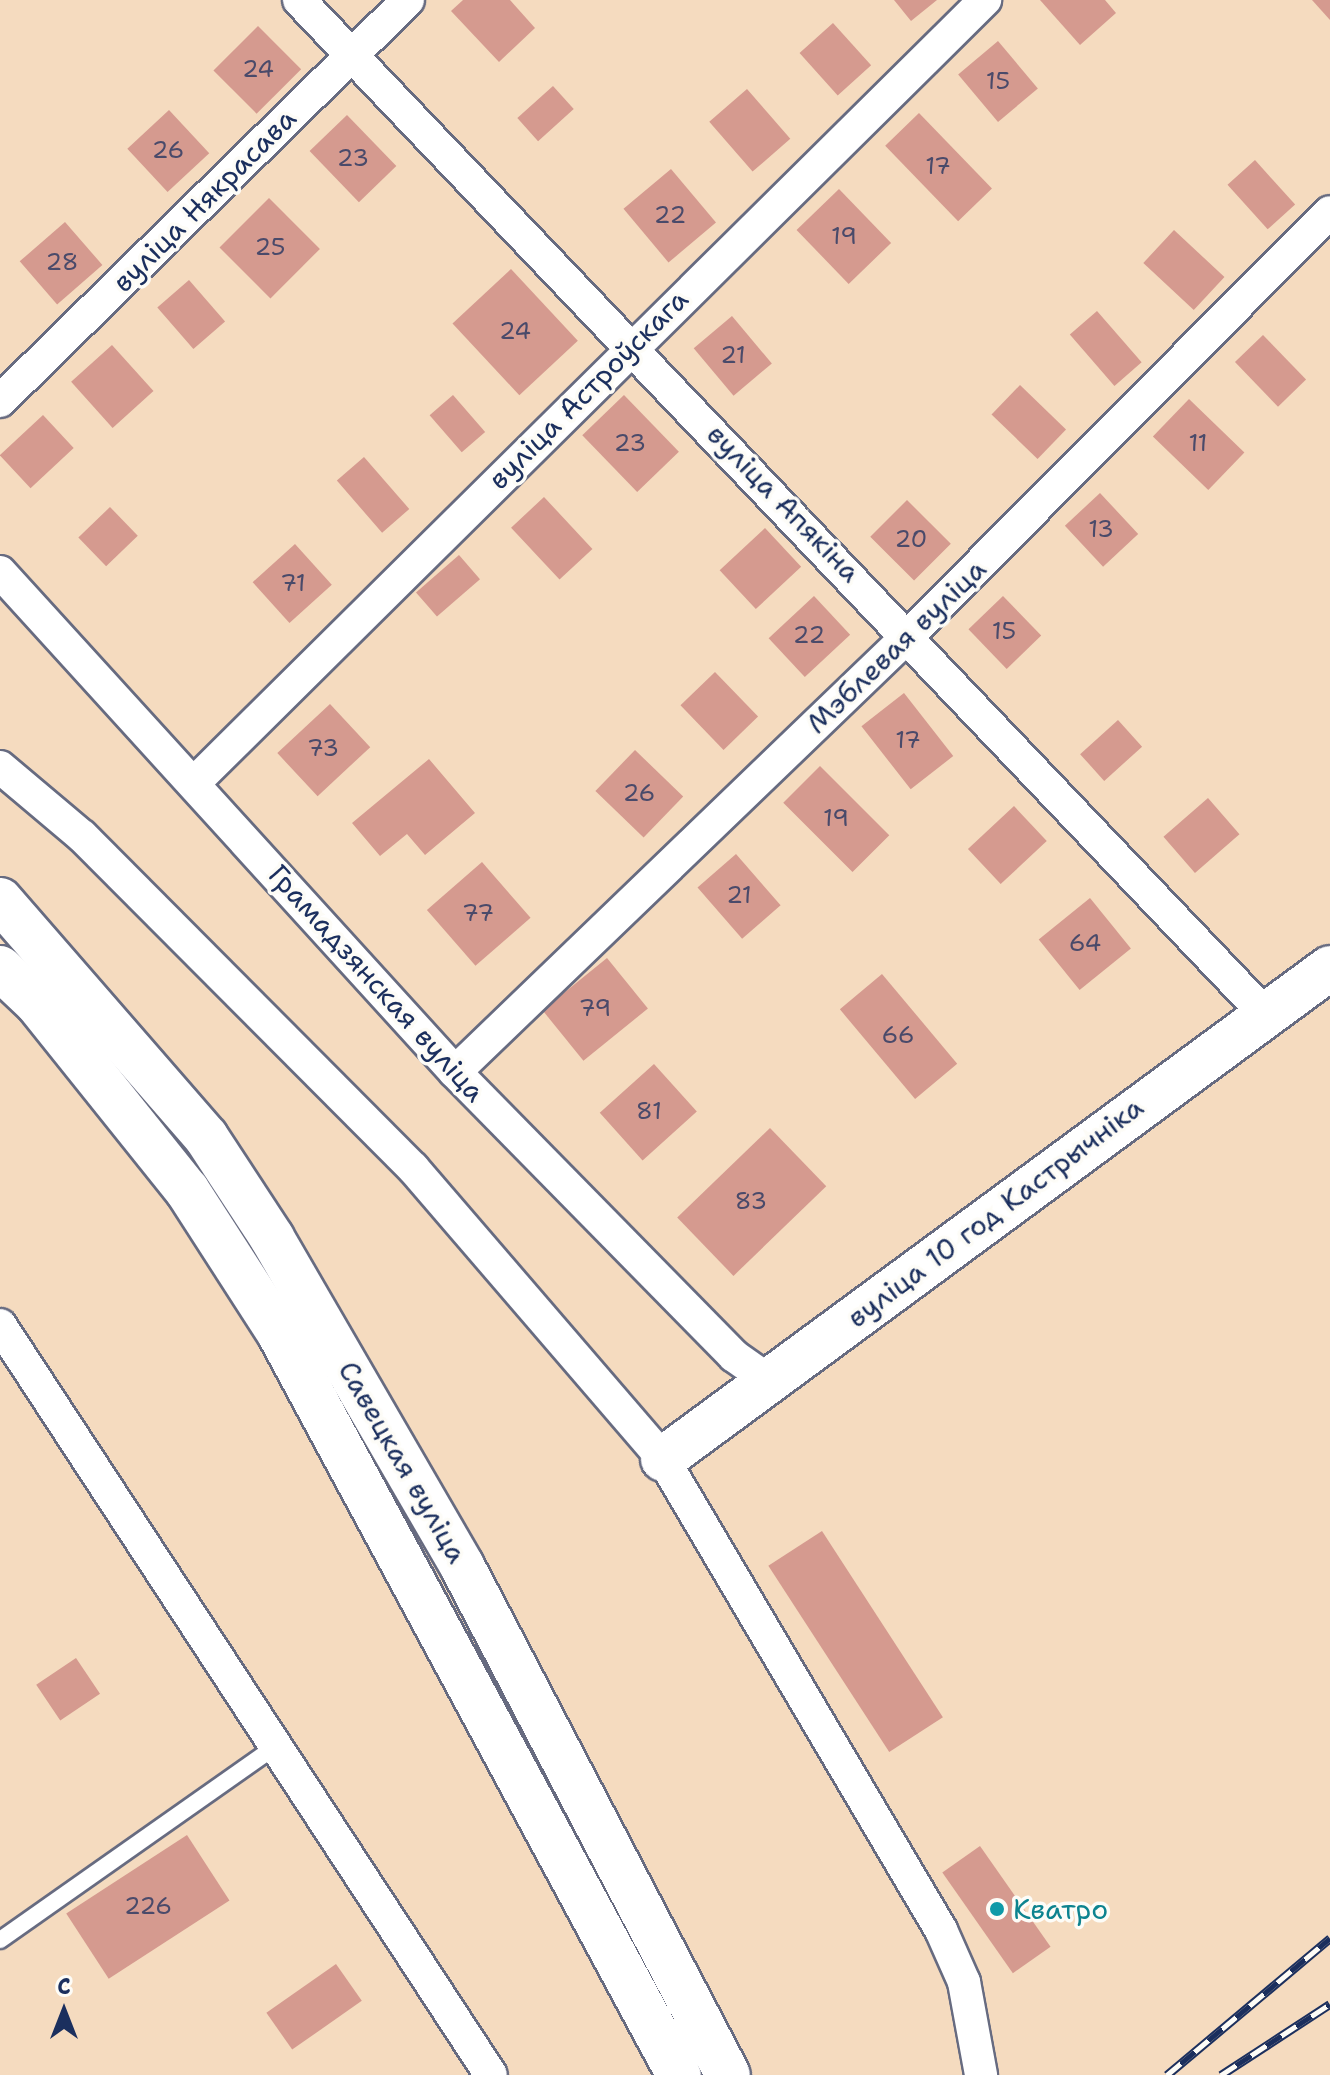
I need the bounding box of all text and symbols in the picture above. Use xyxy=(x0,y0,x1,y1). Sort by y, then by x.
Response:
house number: 24 xyxy=(242,56,274,84)
house number: 15 xyxy=(986,68,1010,96)
street label: вуліца Някрасава xyxy=(105,101,303,299)
house number: 26 xyxy=(152,137,184,165)
house number: 23 xyxy=(337,145,369,173)
house number: 17 xyxy=(925,153,951,181)
house number: 22 xyxy=(654,202,686,230)
house number: 19 xyxy=(831,223,857,251)
house number: 25 xyxy=(254,234,286,262)
house number: 28 xyxy=(46,249,78,277)
street label: вуліца Астроўскага xyxy=(481,282,695,496)
house number: 24 xyxy=(499,318,531,346)
house number: 21 xyxy=(720,342,746,370)
street label: вуліца Апякіна xyxy=(700,417,868,589)
house number: 23 xyxy=(614,430,646,458)
house number: 11 xyxy=(1188,430,1208,458)
house number: 13 xyxy=(1088,516,1114,544)
house number: 20 xyxy=(895,526,927,554)
street label: Мэблевая вуліца xyxy=(799,552,993,740)
house number: 71 xyxy=(280,570,306,598)
house number: 15 xyxy=(992,618,1016,646)
house number: 22 xyxy=(793,622,825,650)
house number: 17 xyxy=(895,727,921,755)
house number: 73 xyxy=(307,735,339,763)
house number: 26 xyxy=(623,780,655,808)
house number: 19 xyxy=(823,805,849,833)
street label: Грамадзянская вуліца xyxy=(262,858,492,1108)
house number: 21 xyxy=(726,882,752,910)
house number: 77 xyxy=(462,900,494,928)
house number: 64 xyxy=(1069,930,1101,958)
house number: 79 xyxy=(579,995,611,1023)
house number: 66 xyxy=(882,1022,914,1050)
street label: вуліца 10 год Кастрычніка xyxy=(840,1090,1150,1334)
house number: 81 xyxy=(636,1098,662,1126)
house number: 83 xyxy=(735,1188,767,1216)
street label: Савецкая вуліца xyxy=(332,1355,474,1569)
place label: Кватро xyxy=(1013,1892,1108,1926)
house number: 226 xyxy=(124,1893,172,1921)
marker: Кватро xyxy=(988,1900,1006,1918)
north arrow xyxy=(24,1971,104,2051)
text: С xyxy=(57,1972,71,2001)

